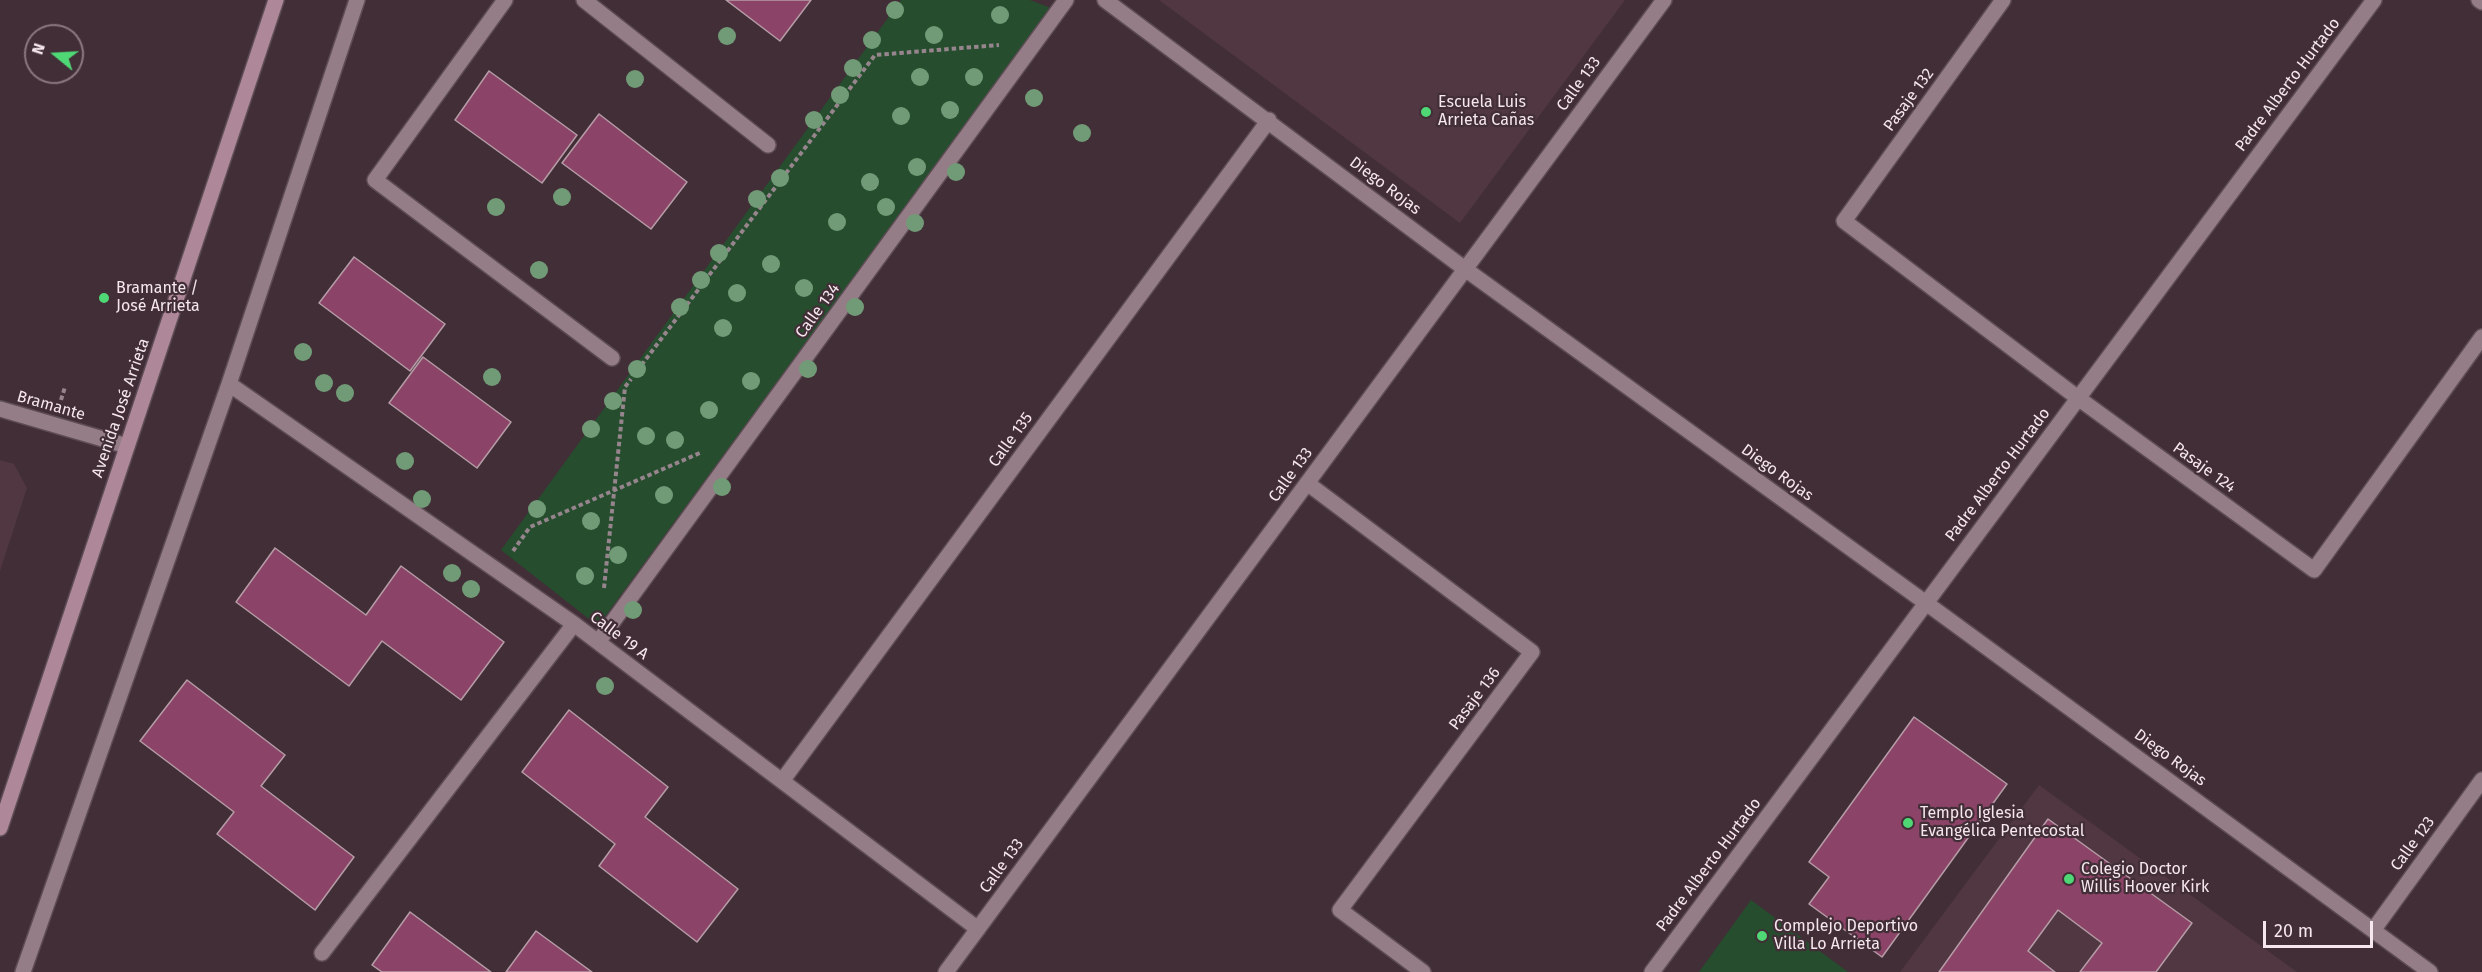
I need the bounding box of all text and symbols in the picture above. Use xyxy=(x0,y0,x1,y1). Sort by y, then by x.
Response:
street label: Padre Alberto Hurtado xyxy=(2231,14,2345,156)
north arrow xyxy=(24,24,84,84)
text: N xyxy=(28,41,49,57)
street label: Calle 133 xyxy=(1553,53,1605,115)
street label: Pasaje 132 xyxy=(1880,65,1938,135)
place label: Escuela Luis Arrieta Cañas xyxy=(1438,93,1534,131)
marker: Escuela Luis Arrieta Cañas xyxy=(1419,105,1433,119)
street label: Diego Rojas xyxy=(1345,153,1425,219)
place label: Bramante / José Arrieta xyxy=(116,279,200,317)
street label: Calle 134 xyxy=(792,280,844,342)
marker: Bramante / José Arrieta xyxy=(97,291,111,305)
street label: Avenida José Arrieta xyxy=(88,336,154,480)
street label: Bramante xyxy=(15,387,87,425)
street label: Padre Alberto Hurtado xyxy=(1941,404,2055,546)
street label: Calle 135 xyxy=(985,409,1037,471)
street label: Pasaje 124 xyxy=(2169,439,2239,497)
street label: Diego Rojas xyxy=(1737,440,1817,506)
street label: Calle 133 xyxy=(1265,444,1317,506)
street label: Calle 19 A xyxy=(586,608,652,664)
street label: Pasaje 136 xyxy=(1445,664,1505,734)
street label: Diego Rojas xyxy=(2130,725,2210,791)
street label: Padre Alberto Hurtado xyxy=(1652,794,1766,936)
place label: Templo Iglesia Evangélica Pentecostal xyxy=(1920,804,2085,842)
street label: Calle 123 xyxy=(2387,813,2439,875)
marker: Templo Iglesia Evangélica Pentecostal xyxy=(1901,816,1915,830)
street label: Calle 133 xyxy=(976,835,1028,897)
place label: Colegio Doctor Willis Hoover Kirk xyxy=(2081,860,2209,898)
marker: Colegio Doctor Willis Hoover Kirk xyxy=(2062,872,2076,886)
scale bar xyxy=(2266,909,2376,947)
place label: Complejo Deportivo Villa Lo Arrieta xyxy=(1774,917,1918,955)
text: 20 m xyxy=(2274,920,2313,942)
marker: Complejo Deportivo Villa Lo Arrieta xyxy=(1755,929,1769,943)

